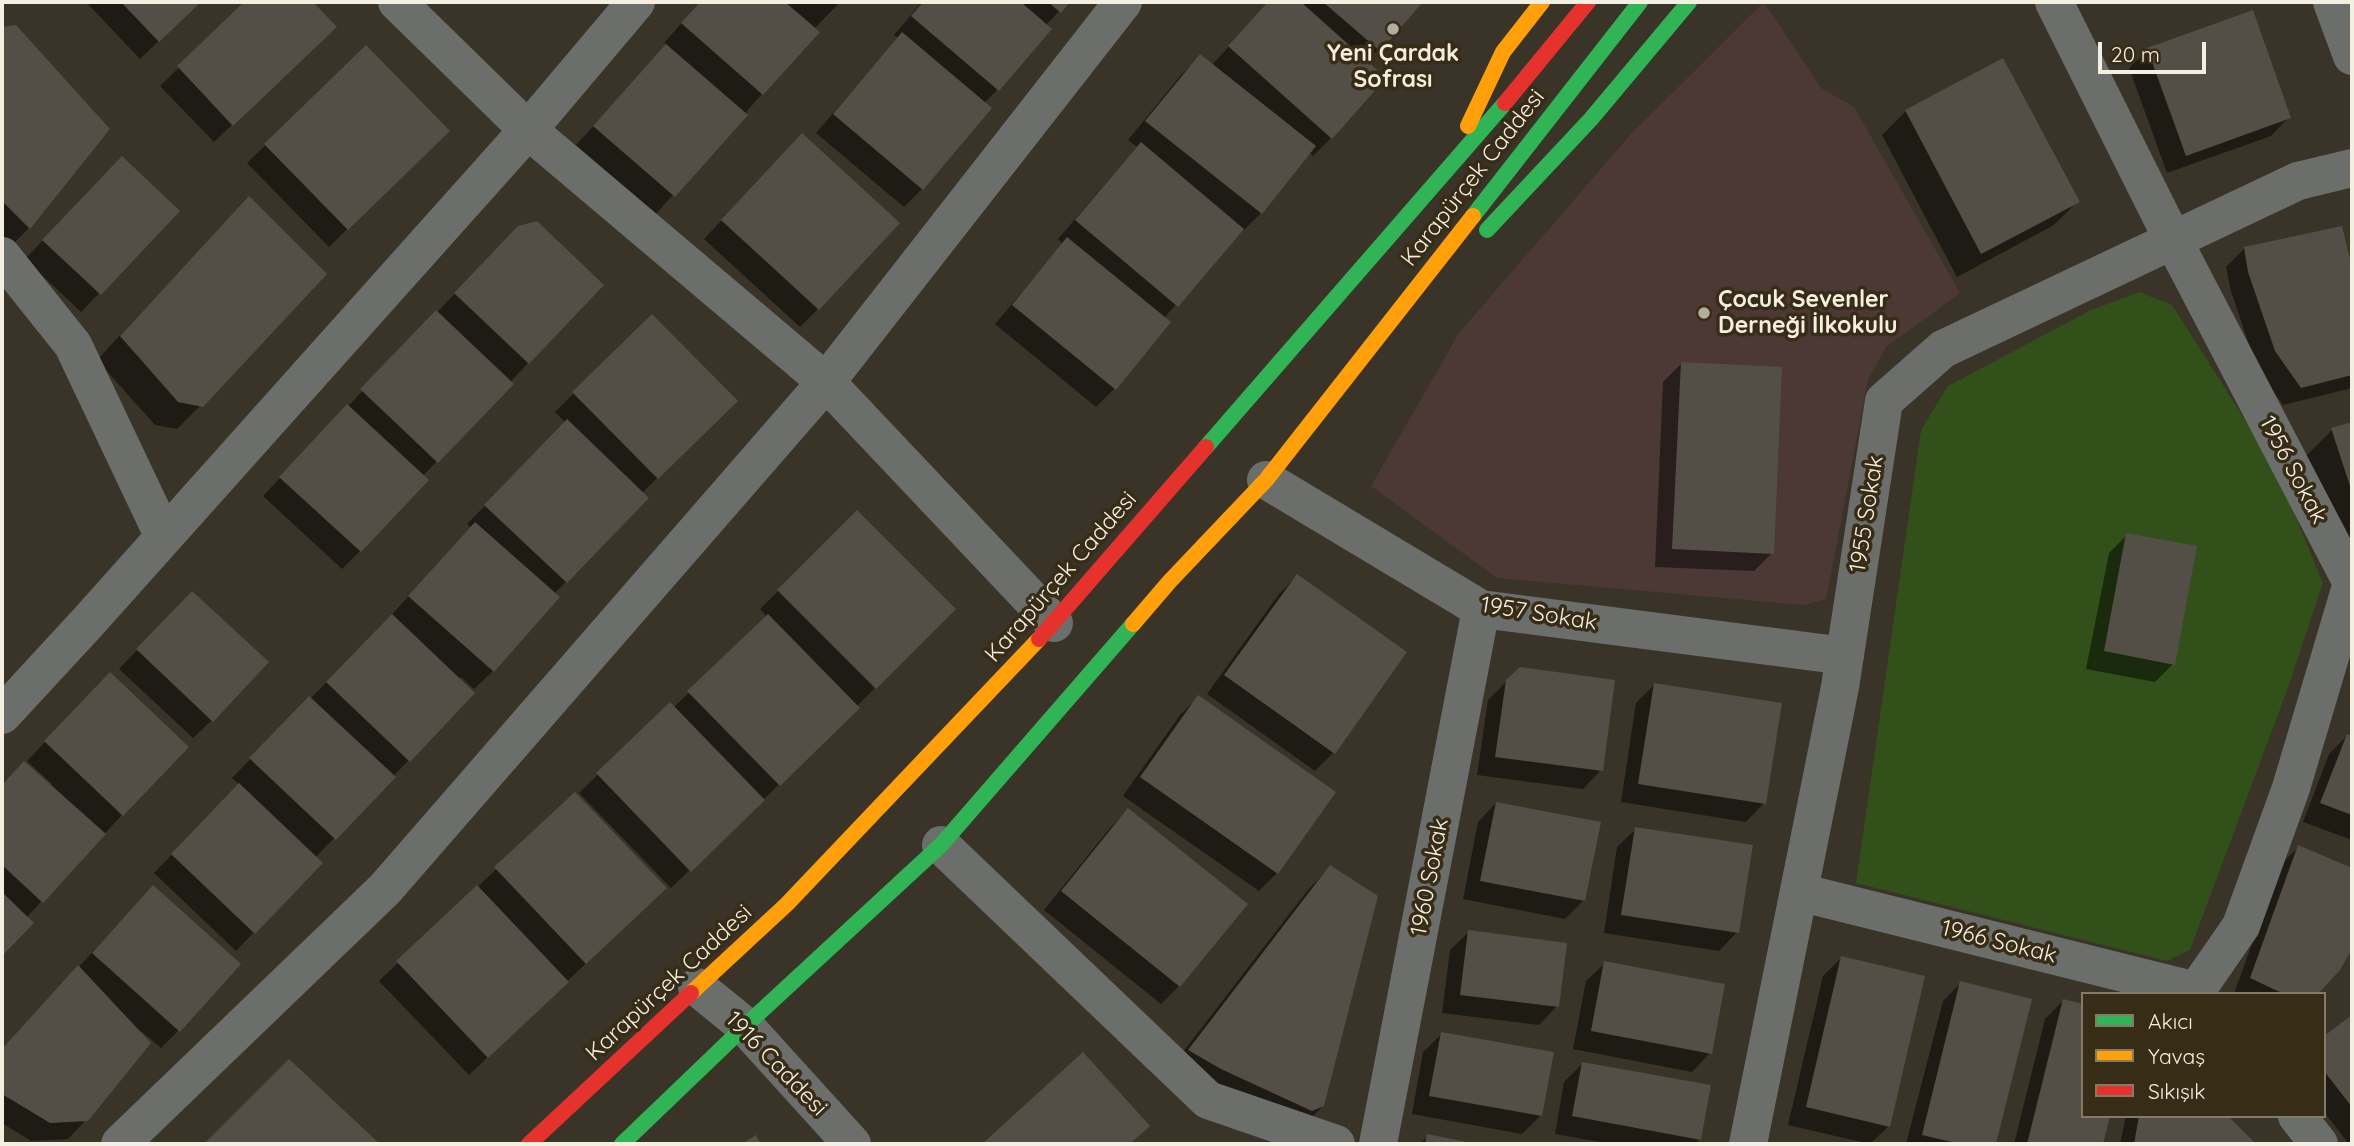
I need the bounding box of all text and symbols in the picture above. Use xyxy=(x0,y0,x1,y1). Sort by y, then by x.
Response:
marker: Yeni Çardak Sofrası xyxy=(1385,21,1401,37)
scale bar xyxy=(2102,28,2210,72)
place label: Yeni Çardak Sofrası xyxy=(1327,40,1459,94)
text: 20 m xyxy=(2111,41,2160,67)
street label: Karapürçek Caddesi xyxy=(1395,84,1551,272)
place label: Çocuk Sevenler Derneği İlkokulu xyxy=(1718,286,1898,340)
marker: Çocuk Sevenler Derneği İlkokulu xyxy=(1696,305,1712,321)
street label: 1956 Sokak xyxy=(2253,412,2333,528)
street label: 1955 Sokak xyxy=(1844,454,1890,574)
street label: Karapürçek Caddesi xyxy=(979,486,1143,668)
street label: 1957 Sokak xyxy=(1479,591,1599,637)
street label: 1960 Sokak xyxy=(1405,816,1455,938)
street label: Karapürçek Caddesi xyxy=(580,899,758,1067)
street label: 1966 Sokak xyxy=(1939,914,2059,970)
legend xyxy=(2081,992,2326,1118)
street label: 1916 Caddesi xyxy=(719,1006,833,1122)
text: Akıcı xyxy=(2148,1008,2193,1034)
text: Yavaş xyxy=(2148,1043,2205,1069)
text: Sıkışık xyxy=(2148,1078,2206,1104)

